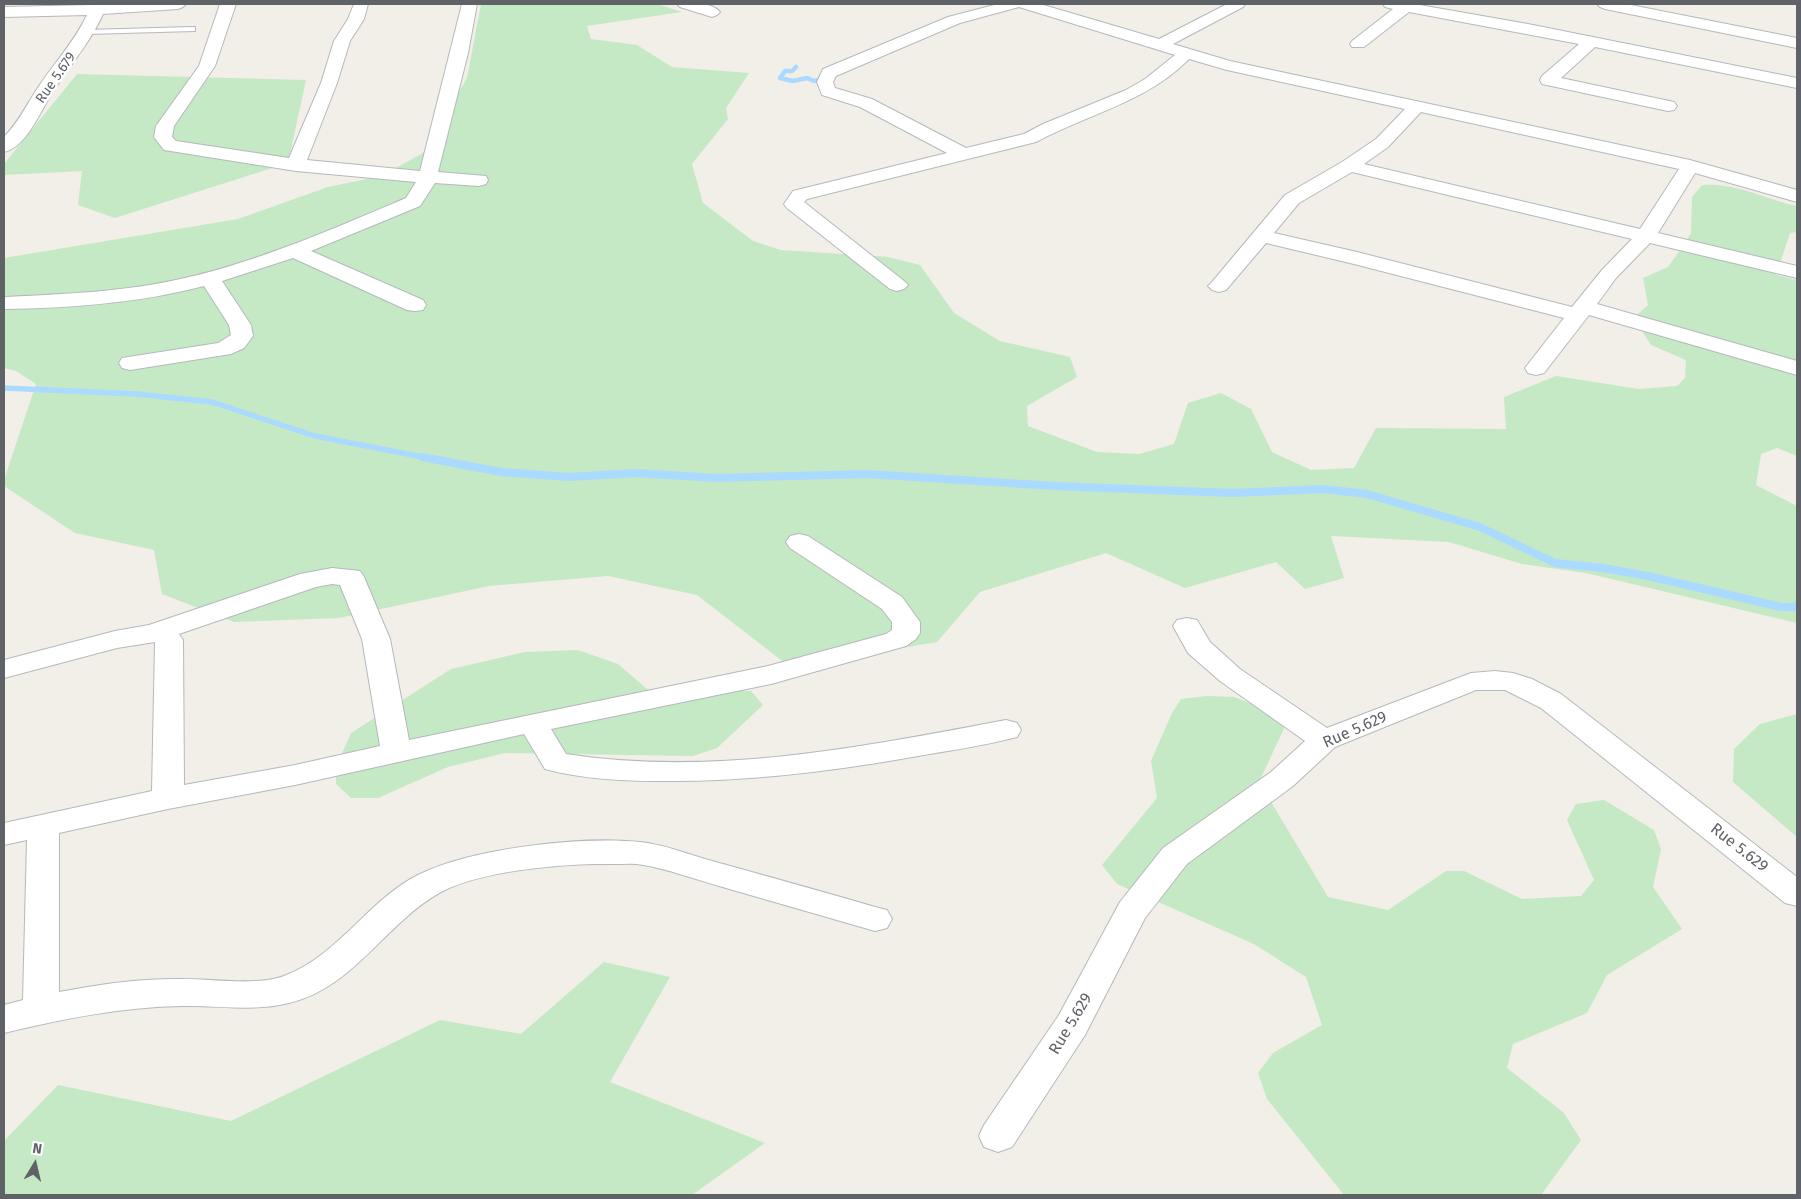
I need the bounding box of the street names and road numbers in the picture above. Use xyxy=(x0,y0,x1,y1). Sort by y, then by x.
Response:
street label: Rue 5.679 xyxy=(32,49,80,107)
street label: Rue 5.629 xyxy=(1320,707,1390,753)
street label: Rue 5.629 xyxy=(1706,819,1772,877)
street label: Rue 5.629 xyxy=(1045,990,1097,1058)

